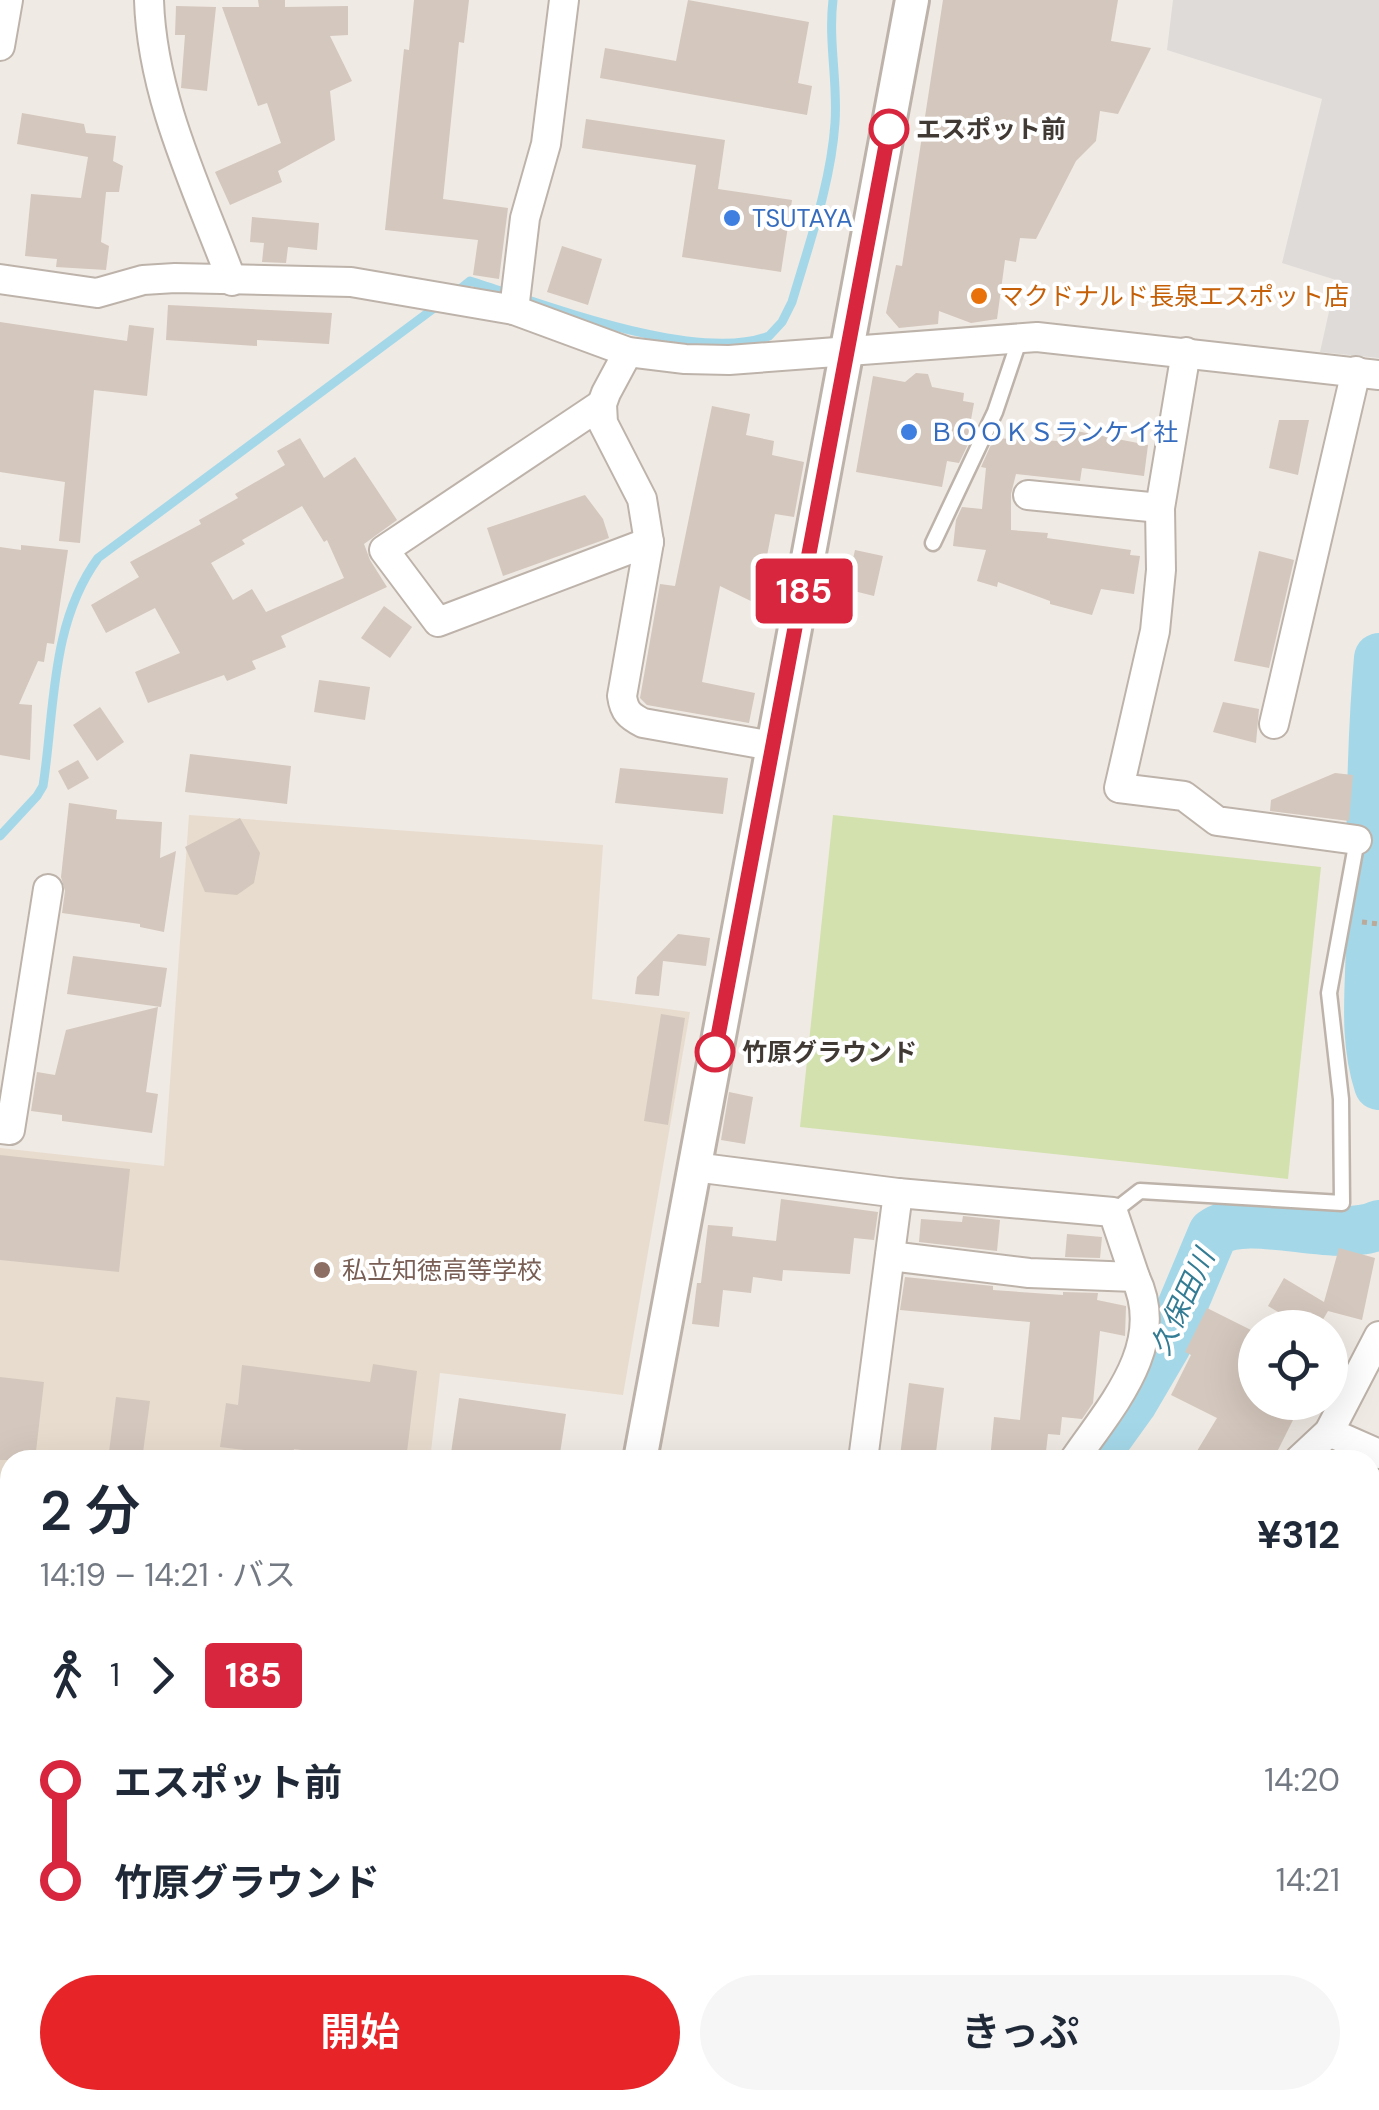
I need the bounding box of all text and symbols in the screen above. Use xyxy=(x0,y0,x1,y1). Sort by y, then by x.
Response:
marker: エスポット前 xyxy=(870,110,908,148)
place label: エスポット前 xyxy=(916,113,1066,146)
place label: TSUTAYA xyxy=(752,202,853,235)
marker: TSUTAYA xyxy=(721,207,743,229)
place label: マクドナルド長泉エスポット店 xyxy=(999,280,1349,313)
marker: マクドナルド長泉エスポット店 xyxy=(968,285,990,307)
place label: ＢＯＯＫＳランケイ社 xyxy=(929,416,1179,449)
marker: ＢＯＯＫＳランケイ社 xyxy=(898,421,920,443)
line badge: 185 xyxy=(746,558,862,624)
text: 185 xyxy=(776,568,832,614)
marker: 竹原グラウンド xyxy=(696,1033,734,1071)
place label: 竹原グラウンド xyxy=(742,1036,917,1069)
water label: 久保田川 xyxy=(1142,1241,1224,1361)
place label: 私立知徳高等学校 xyxy=(342,1254,542,1287)
marker: 私立知徳高等学校 xyxy=(311,1259,333,1281)
map controls xyxy=(1238,1310,1348,1420)
button: locate xyxy=(1238,1310,1348,1420)
text: 2 分 xyxy=(40,1475,140,1547)
text: ¥312 xyxy=(1257,1510,1340,1560)
text: 14:19 – 14:21 · バス xyxy=(40,1554,296,1596)
icon: walk xyxy=(40,1648,95,1703)
icon: forward xyxy=(135,1648,190,1703)
text: 185 xyxy=(225,1652,282,1698)
text: 1 xyxy=(110,1654,120,1696)
text: エスポット前 xyxy=(114,1758,342,1808)
text: 14:20 xyxy=(1264,1759,1340,1801)
text: 竹原グラウンド xyxy=(114,1858,380,1908)
text: 14:21 xyxy=(1276,1859,1340,1901)
button: 開始 xyxy=(40,1975,680,2090)
button: きっぷ xyxy=(700,1975,1340,2090)

